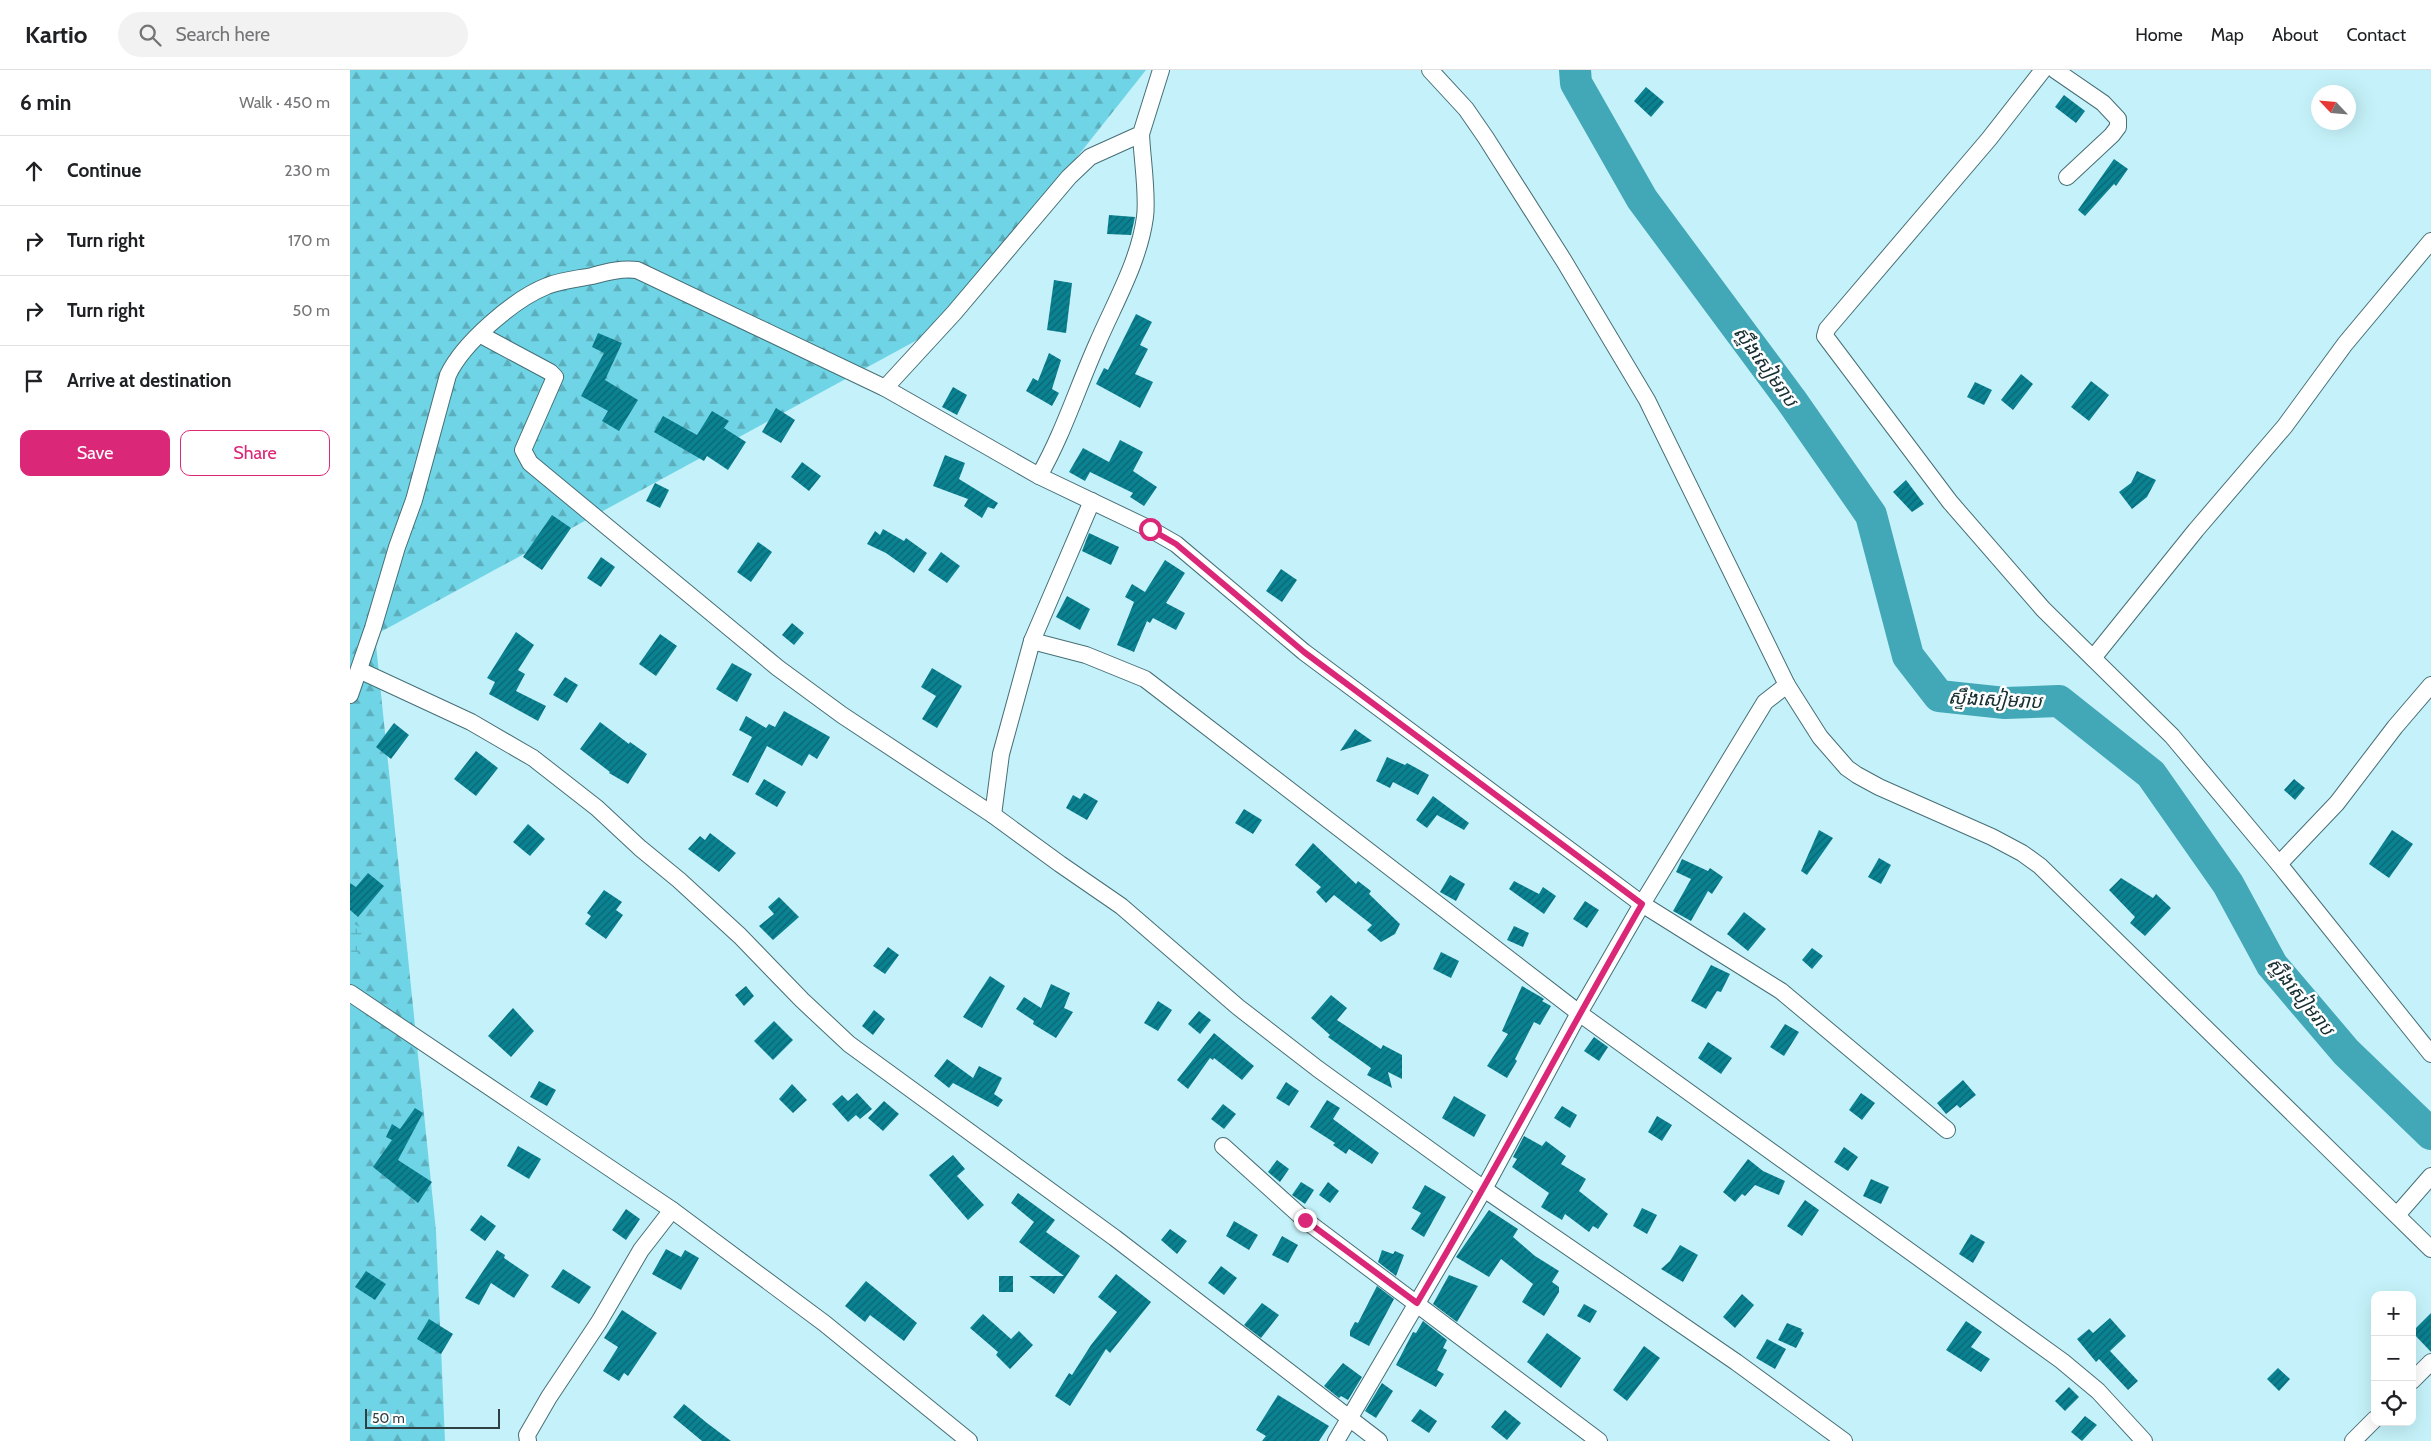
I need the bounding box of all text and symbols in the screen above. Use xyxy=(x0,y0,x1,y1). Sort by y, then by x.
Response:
search box xyxy=(118,12,468,57)
text: Kartio xyxy=(25,20,88,49)
icon: search xyxy=(136,21,164,49)
text: Search here xyxy=(176,23,270,46)
text: Home xyxy=(2135,24,2183,46)
text: Map xyxy=(2211,24,2244,46)
text: About xyxy=(2272,24,2318,46)
text: Contact xyxy=(2346,24,2406,46)
north arrow xyxy=(2311,85,2356,130)
text: 6 min xyxy=(20,90,71,115)
text: Walk · 450 m xyxy=(239,93,330,112)
icon: ahead xyxy=(20,157,48,185)
text: Continue xyxy=(67,159,141,182)
text: 230 m xyxy=(284,161,330,180)
icon: right xyxy=(20,227,48,255)
text: Turn right xyxy=(67,229,145,252)
text: 170 m xyxy=(288,231,330,250)
icon: right xyxy=(20,297,48,325)
text: Turn right xyxy=(67,299,145,322)
text: 50 m xyxy=(293,301,330,320)
water label: ស្ទឹងសៀមរាប xyxy=(1728,321,1804,413)
icon: arrive xyxy=(20,367,48,395)
text: Arrive at destination xyxy=(67,369,231,392)
button: Save xyxy=(20,430,170,476)
button: Share xyxy=(180,430,330,476)
route start xyxy=(1139,518,1162,541)
water label: ស្ទឹងសៀមរាប xyxy=(1947,685,2045,714)
water label: ស្ទឹងសៀមរាប xyxy=(2262,952,2341,1042)
route end xyxy=(1294,1209,1317,1232)
map controls xyxy=(2371,1291,2416,1426)
button: + xyxy=(2371,1291,2416,1336)
button: − xyxy=(2371,1336,2416,1381)
button: locate xyxy=(2371,1381,2416,1426)
scale bar xyxy=(365,1406,500,1429)
text: 50 m xyxy=(372,1409,405,1427)

